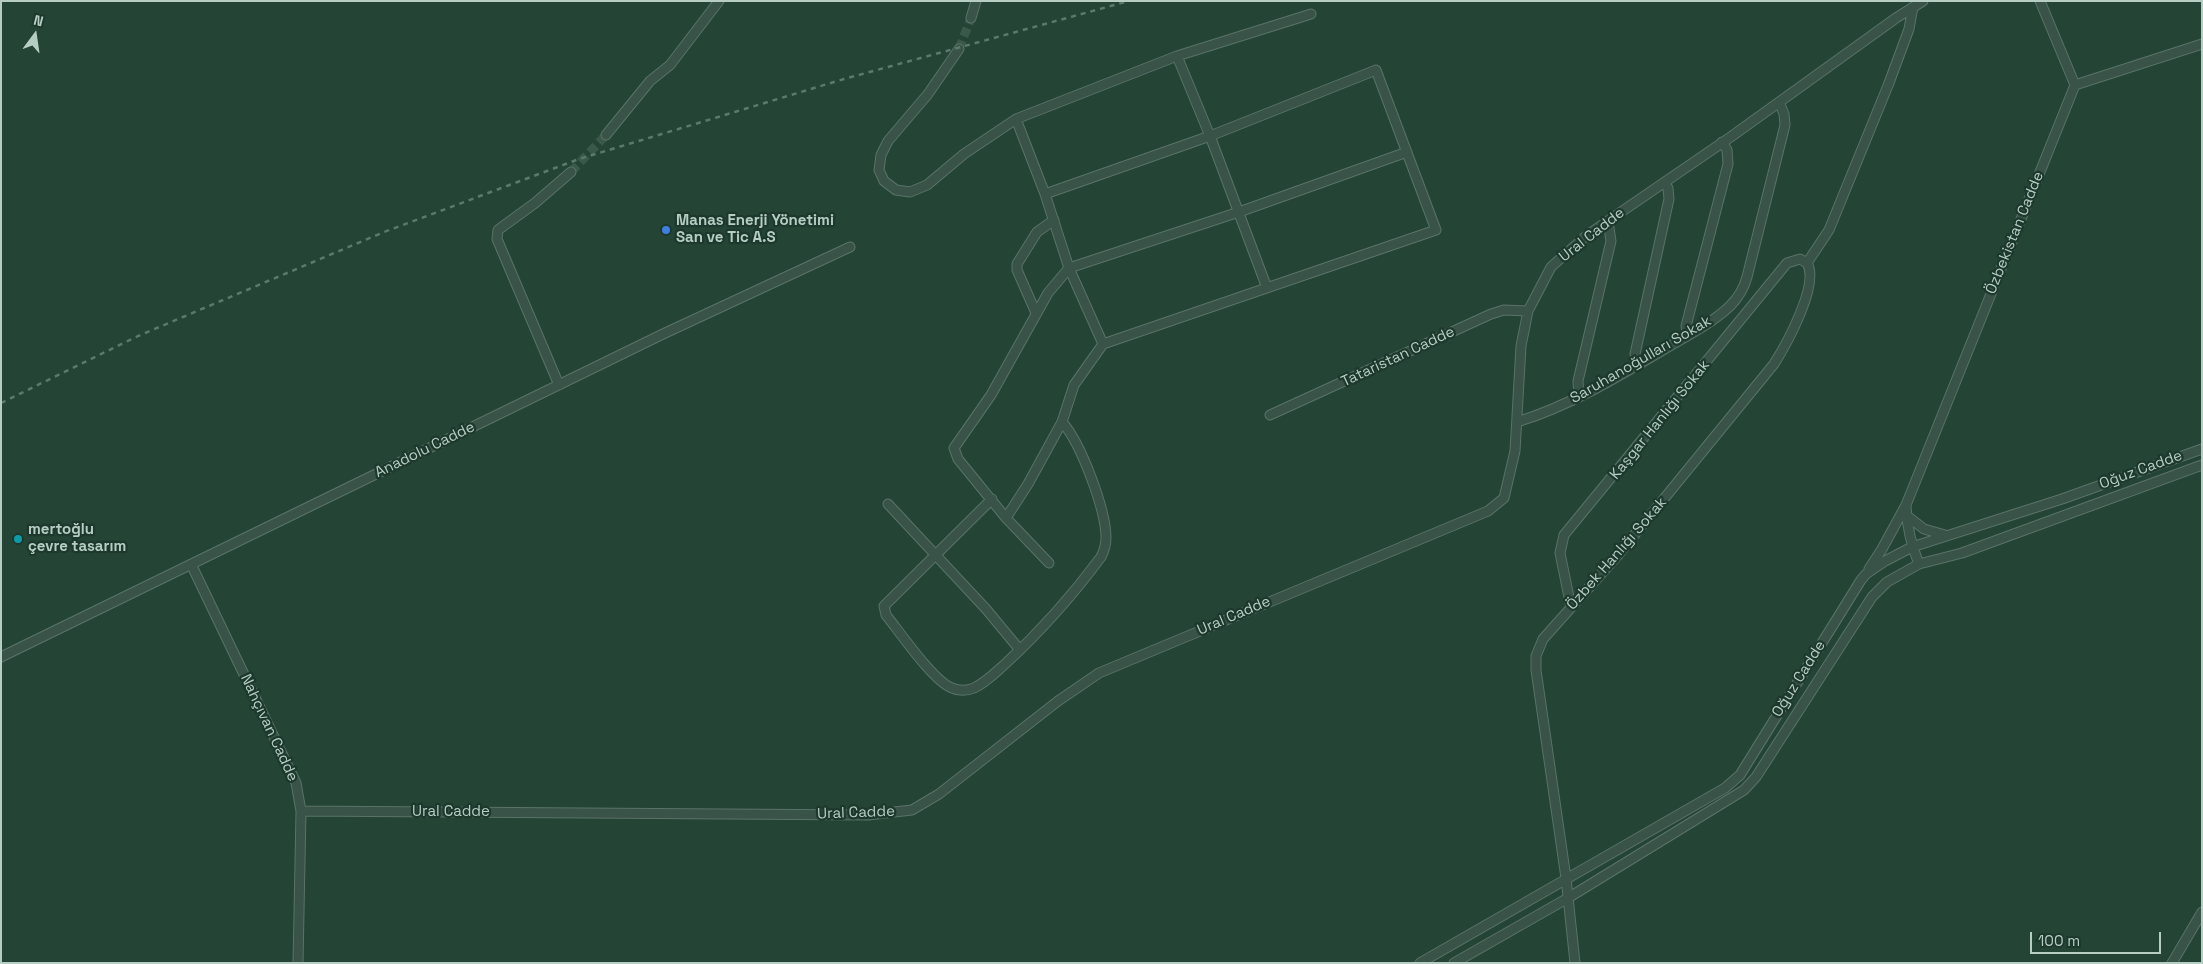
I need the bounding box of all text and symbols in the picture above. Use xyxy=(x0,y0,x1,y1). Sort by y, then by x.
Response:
north arrow xyxy=(10,10,60,60)
text: N xyxy=(32,11,45,30)
street label: Özbekistan Cadde xyxy=(1982,169,2048,297)
street label: Ural Cadde xyxy=(1556,204,1628,266)
place label: Manas Enerji Yönetimi San ve Tic A.S xyxy=(676,212,834,247)
marker: Manas Enerji Yönetimi San ve Tic A.S xyxy=(660,224,672,236)
street label: Saruhanoğulları Sokak xyxy=(1567,312,1715,408)
street label: Tataristan Cadde xyxy=(1338,323,1458,391)
street label: Kaşgar Hanlığı Sokak xyxy=(1606,357,1714,483)
street label: Anadolu Cadde xyxy=(372,418,478,482)
street label: Oğuz Cadde xyxy=(2097,447,2185,493)
street label: Özbek Hanlığı Sokak xyxy=(1563,494,1671,614)
place label: mertoğlu çevre tasarım xyxy=(28,521,126,556)
marker: mertoğlu çevre tasarım xyxy=(12,533,24,545)
street label: Ural Cadde xyxy=(1195,593,1273,639)
street label: Oğuz Cadde xyxy=(1768,637,1830,721)
street label: Nahçıvan Cadde xyxy=(236,672,302,784)
street label: Ural Cadde xyxy=(412,803,490,821)
street label: Ural Cadde xyxy=(817,803,895,823)
scale bar xyxy=(2033,922,2164,954)
text: 100 m xyxy=(2038,931,2080,950)

